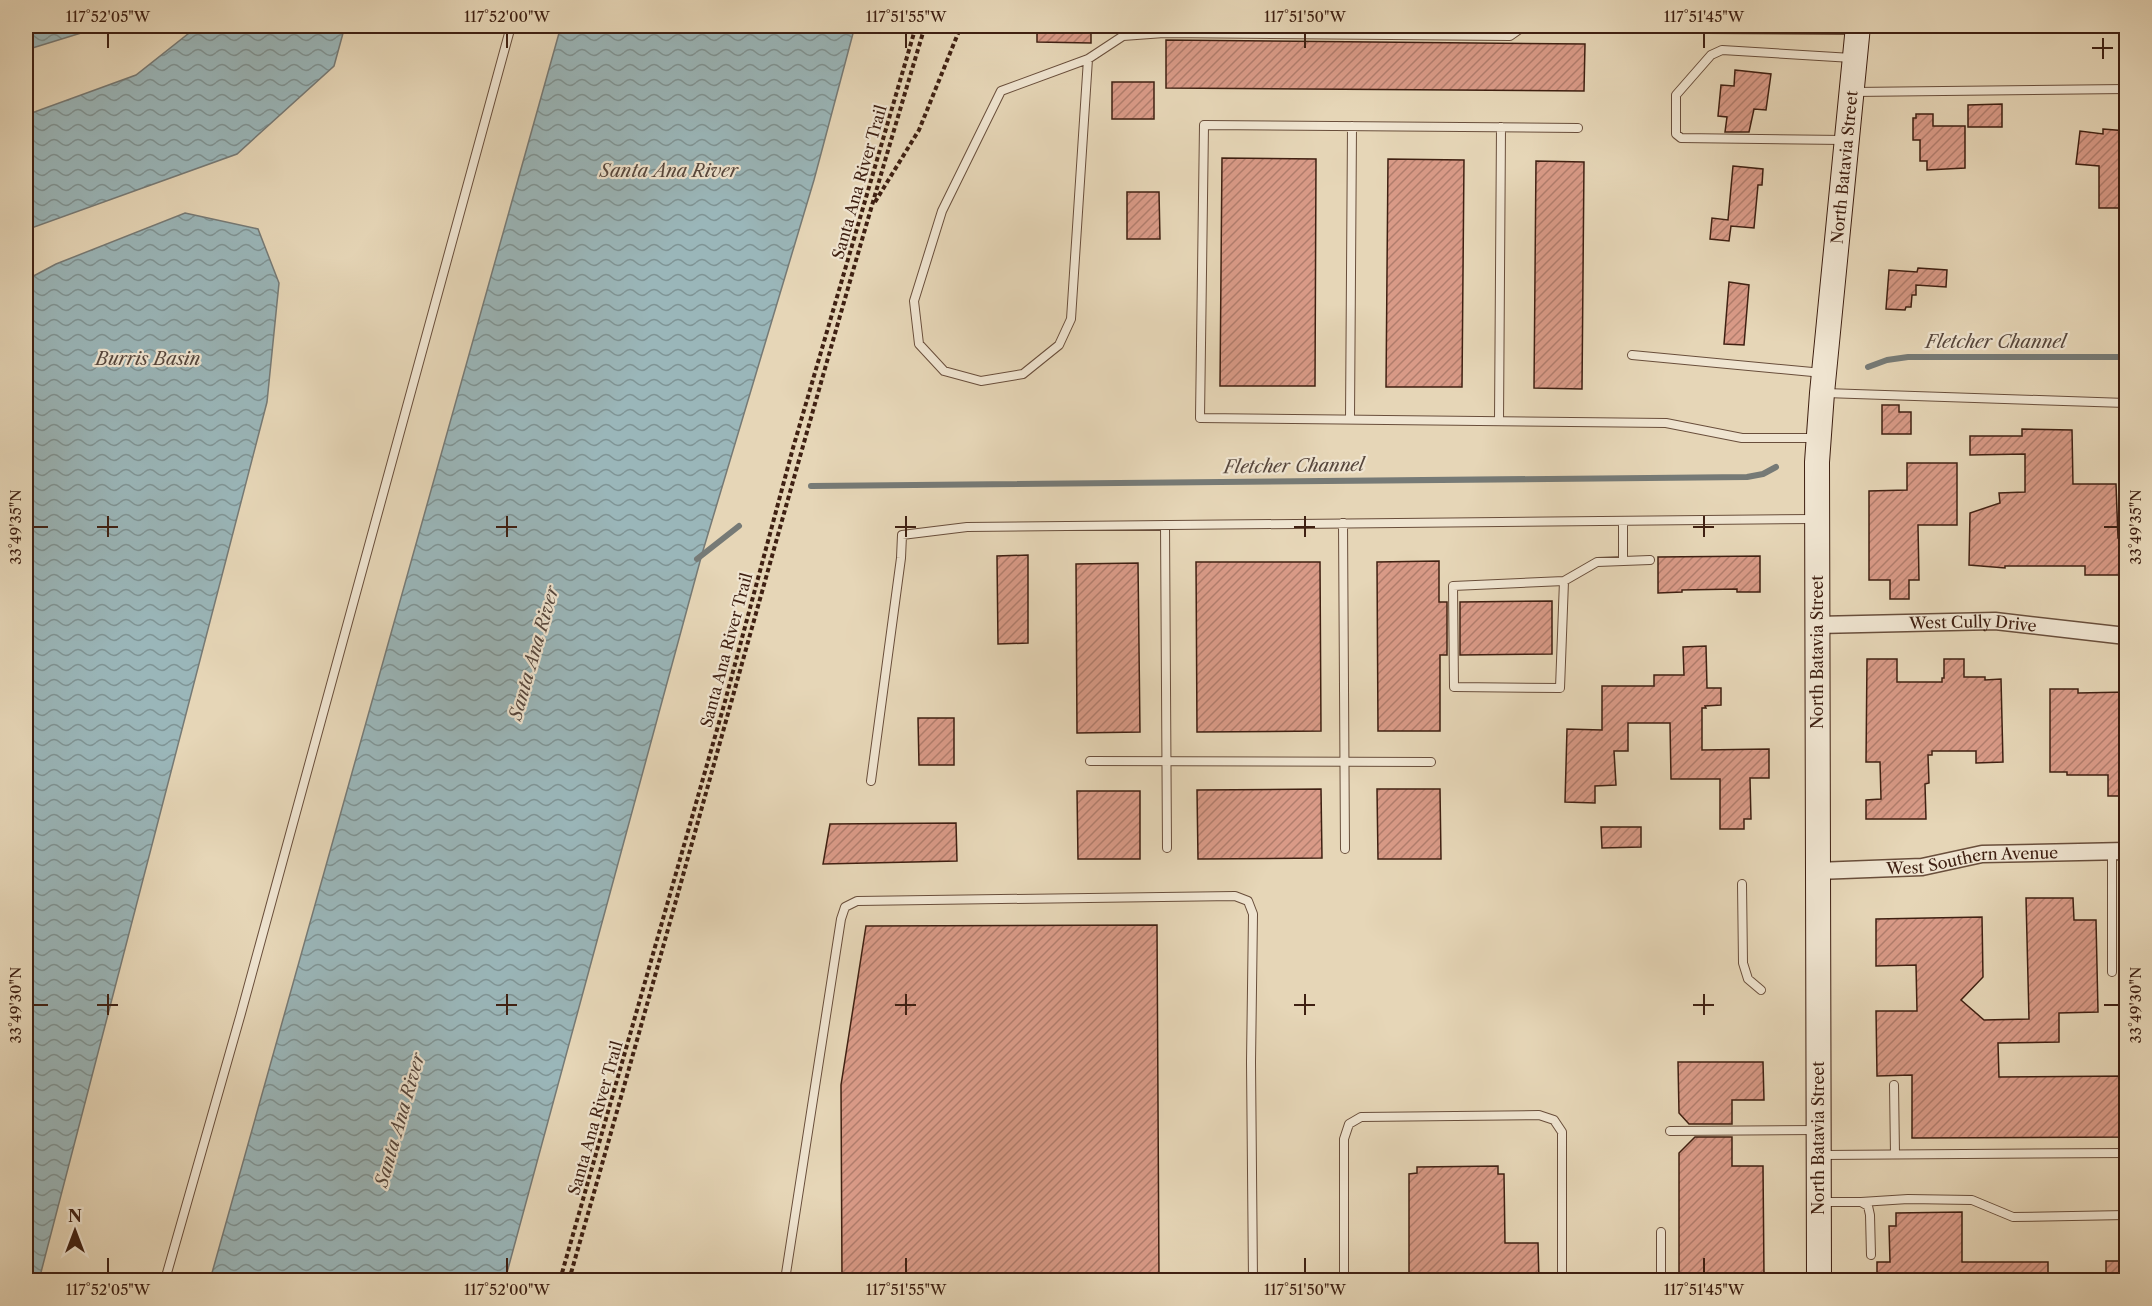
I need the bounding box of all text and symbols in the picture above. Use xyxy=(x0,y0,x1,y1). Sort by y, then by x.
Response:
text: 117°52'05"W xyxy=(66,7,151,26)
text: 117°52'00"W xyxy=(464,7,551,26)
text: 117°51'55"W xyxy=(866,7,947,26)
text: 117°51'50"W xyxy=(1264,7,1347,26)
text: 117°51'45"W xyxy=(1664,7,1745,26)
street label: North Batavia Street xyxy=(1827,89,1862,245)
street label: Santa Ana River Trail xyxy=(827,102,891,261)
water label: Santa Ana River xyxy=(599,160,740,182)
water label: Fletcher Channel xyxy=(1924,331,2069,353)
water label: Burris Basin xyxy=(94,348,201,370)
water label: Fletcher Channel xyxy=(1221,454,1367,478)
text: 33°49'35"N xyxy=(6,489,25,565)
text: 33°49'35"N xyxy=(2126,489,2145,565)
street label: Santa Ana River Trail xyxy=(696,570,756,730)
street label: North Batavia Street xyxy=(1807,575,1827,729)
water label: Santa Ana River xyxy=(504,582,564,723)
street label: West Cully Drive xyxy=(1908,611,2038,636)
street label: West Southern Avenue xyxy=(1885,842,2058,878)
text: 33°49'30"N xyxy=(6,967,25,1043)
text: 33°49'30"N xyxy=(2126,967,2145,1043)
street label: Santa Ana River Trail xyxy=(563,1038,627,1197)
water label: Santa Ana River xyxy=(370,1049,430,1190)
street label: North Batavia Street xyxy=(1808,1061,1828,1215)
north arrow xyxy=(45,1201,105,1261)
text: N xyxy=(68,1206,82,1226)
text: 117°52'05"W xyxy=(66,1280,151,1299)
text: 117°52'00"W xyxy=(464,1280,551,1299)
text: 117°51'55"W xyxy=(866,1280,947,1299)
text: 117°51'50"W xyxy=(1264,1280,1347,1299)
text: 117°51'45"W xyxy=(1664,1280,1745,1299)

